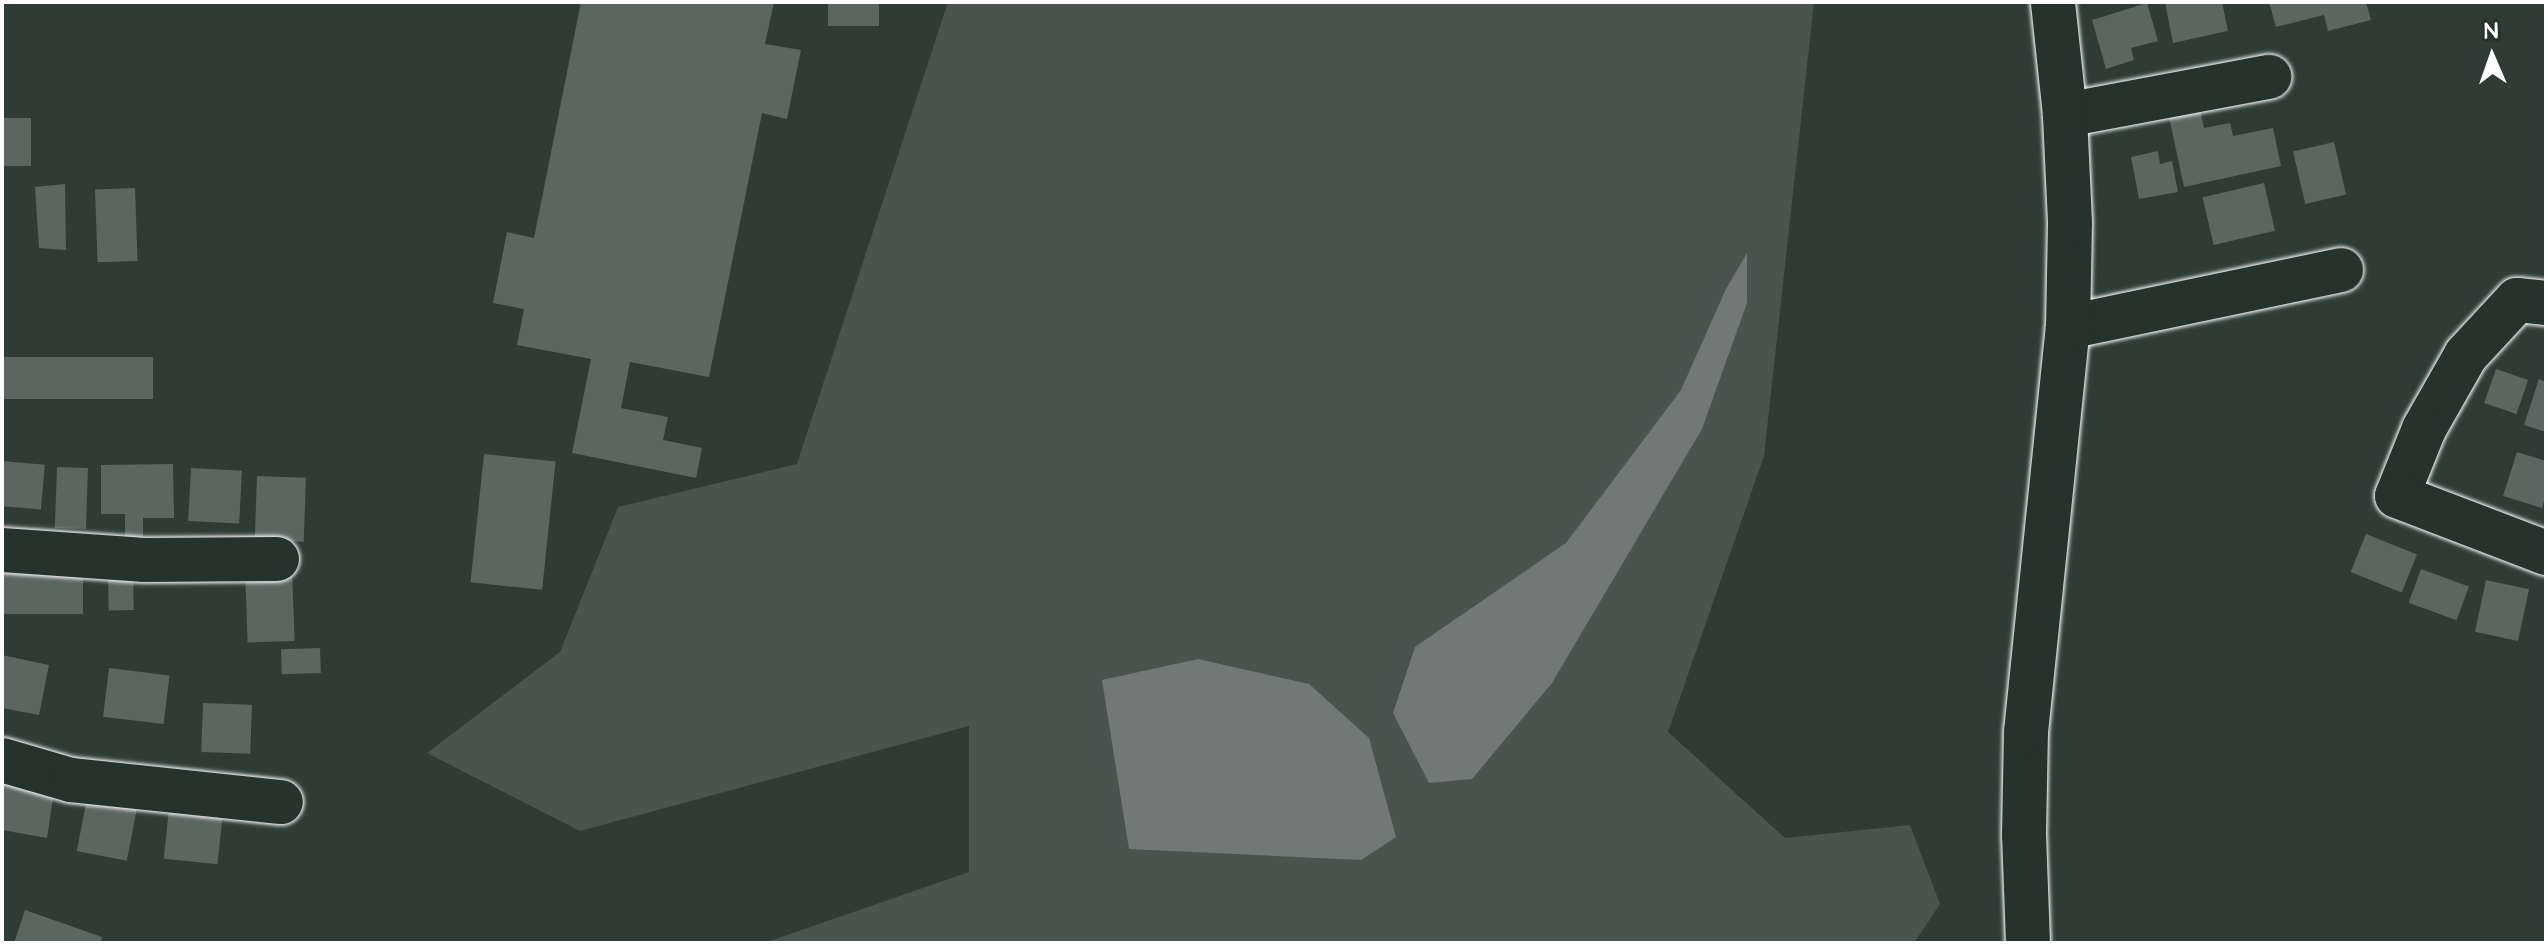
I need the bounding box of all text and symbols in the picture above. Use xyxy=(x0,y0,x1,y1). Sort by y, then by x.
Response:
north arrow xyxy=(2452,16,2532,96)
text: N xyxy=(2484,16,2499,47)

